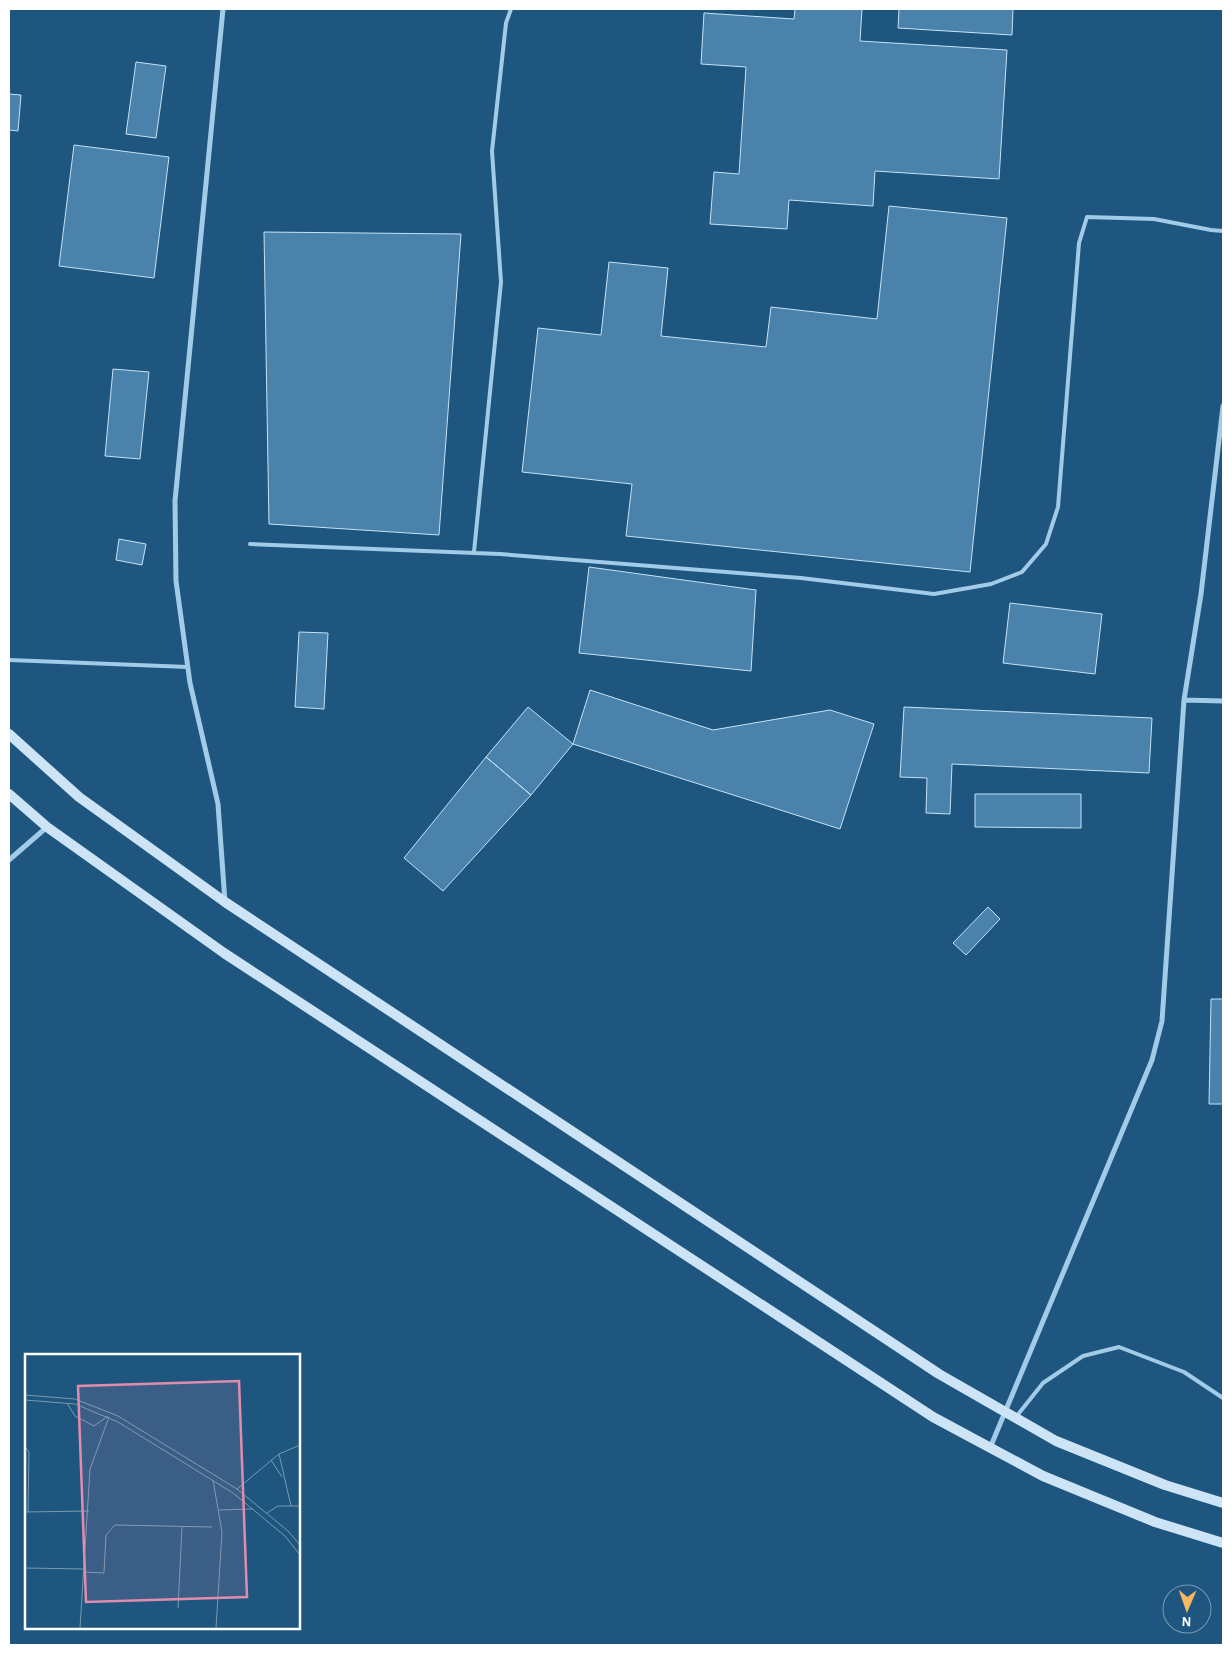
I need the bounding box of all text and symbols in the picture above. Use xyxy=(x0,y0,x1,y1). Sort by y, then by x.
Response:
inset map xyxy=(25,1354,300,1629)
north arrow xyxy=(1162,1584,1212,1634)
text: N xyxy=(1181,1614,1192,1628)

